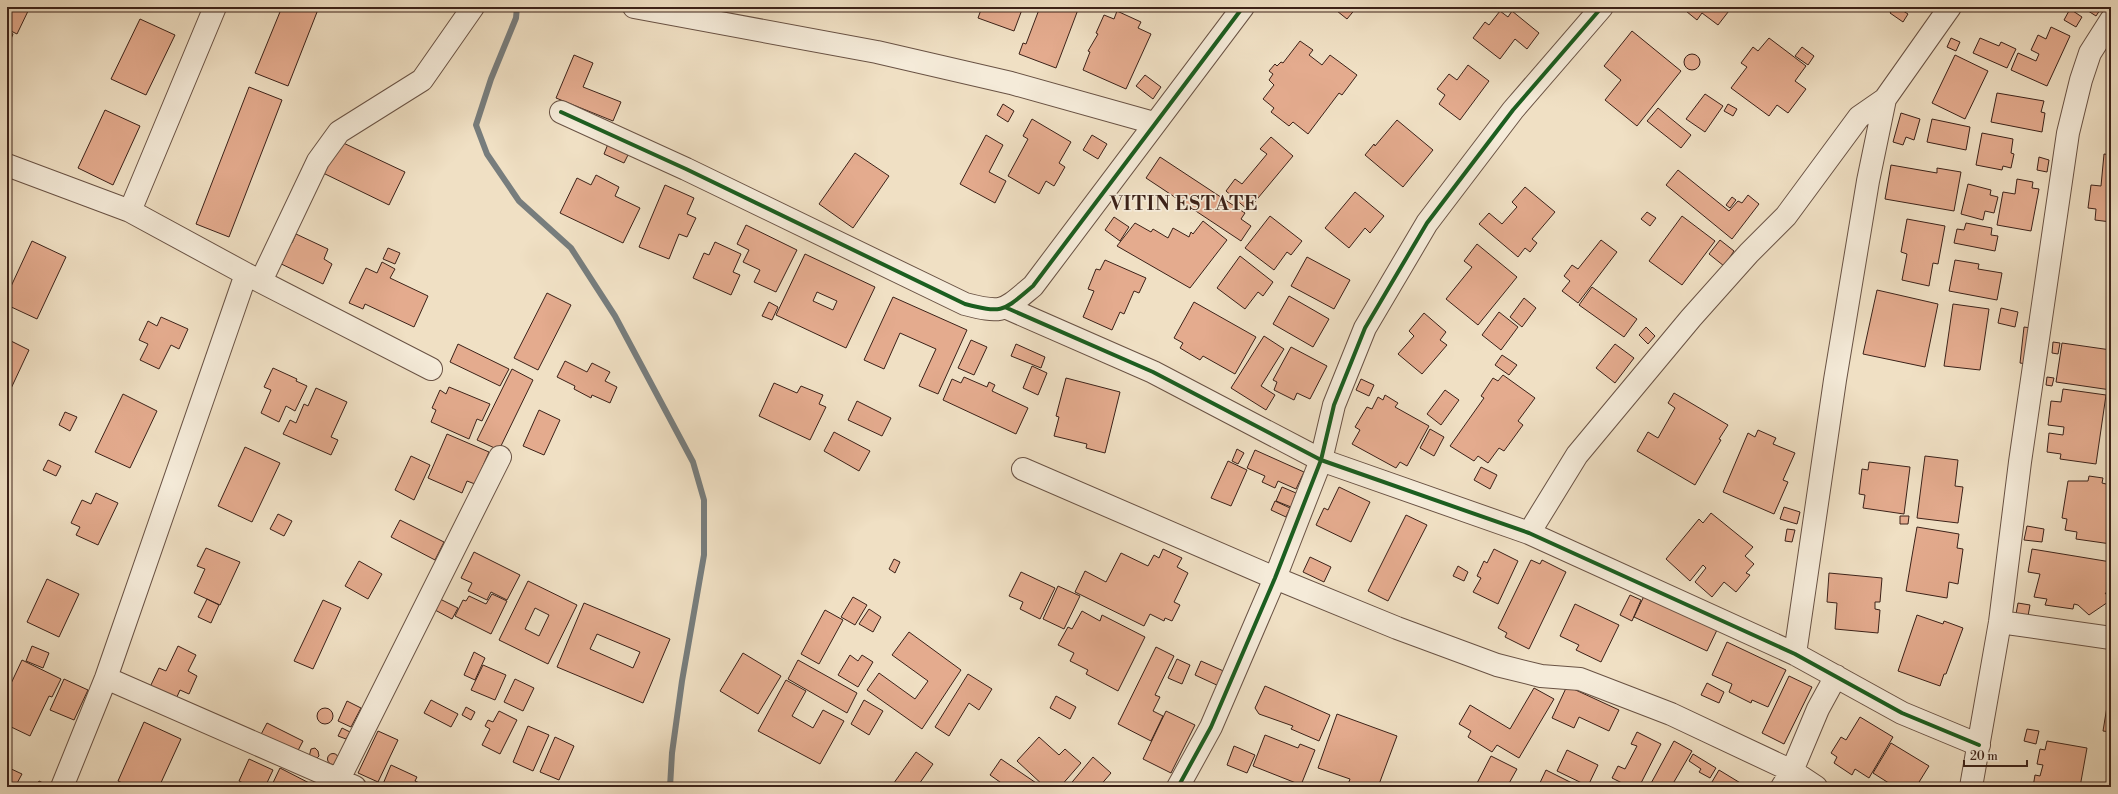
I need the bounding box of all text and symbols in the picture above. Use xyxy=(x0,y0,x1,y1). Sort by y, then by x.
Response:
district label: VITIN ESTATE xyxy=(1109,192,1258,216)
scale bar xyxy=(1964,742,2027,768)
text: 20 m xyxy=(1970,749,1998,764)

